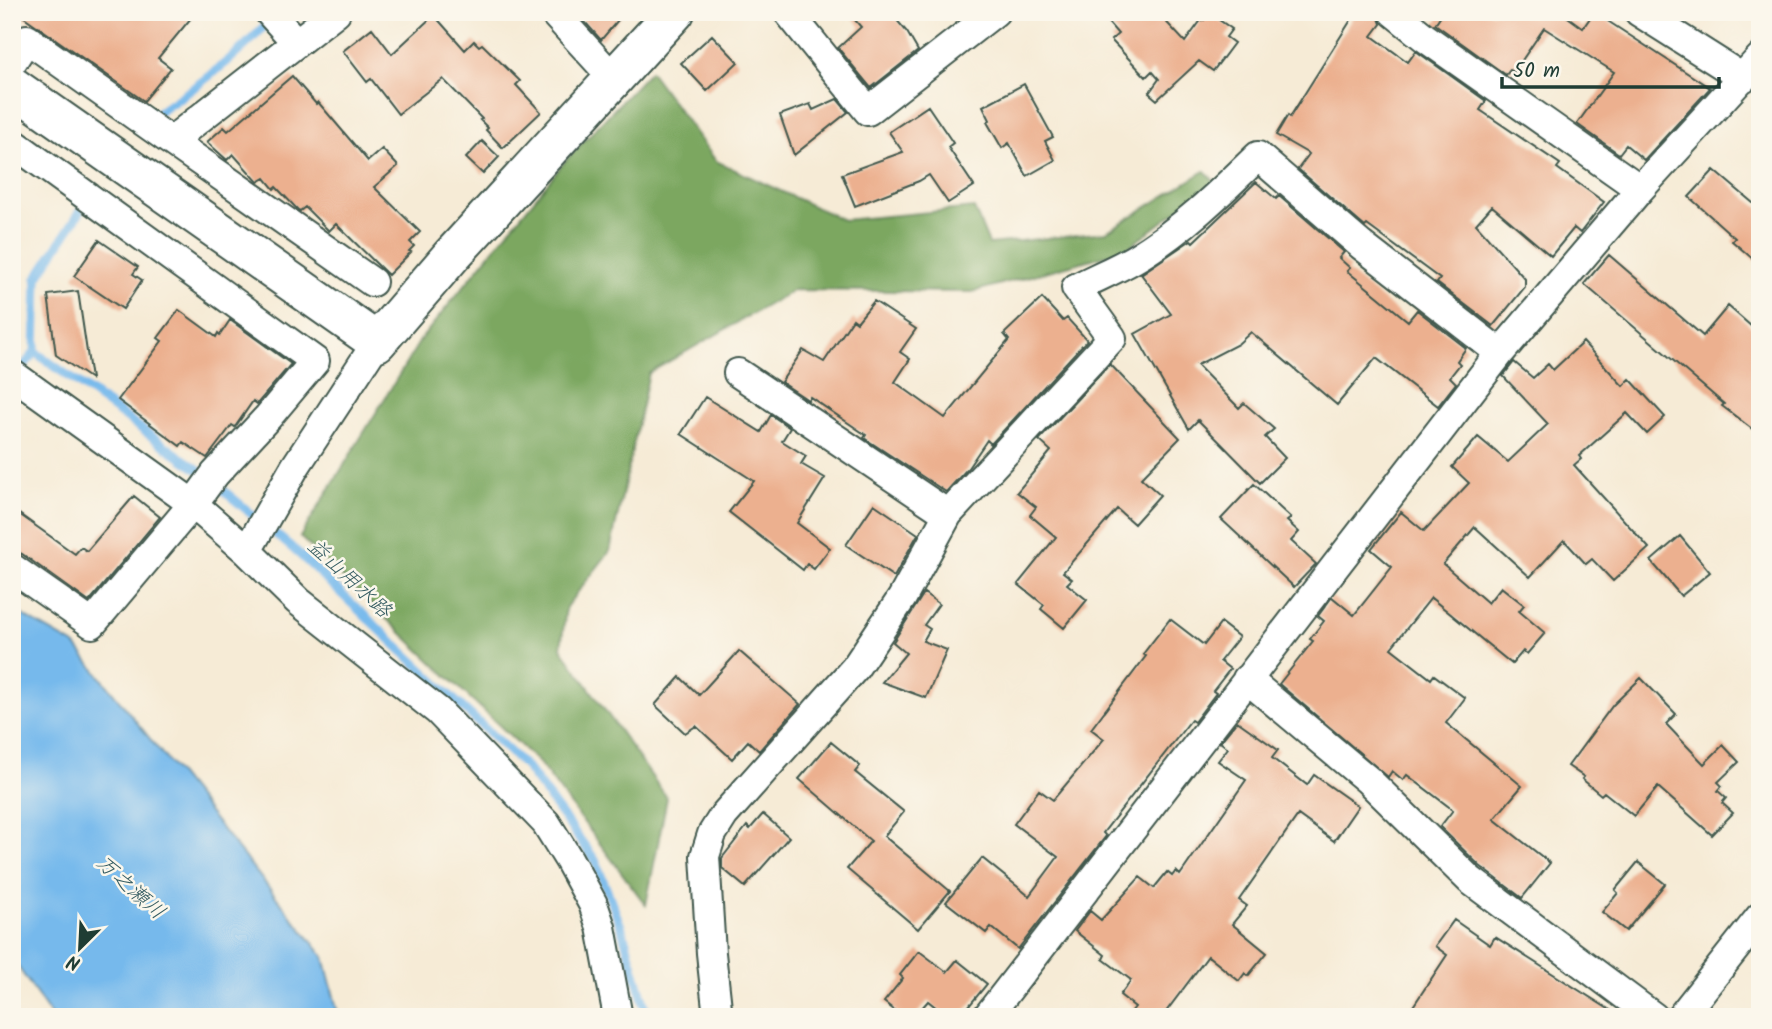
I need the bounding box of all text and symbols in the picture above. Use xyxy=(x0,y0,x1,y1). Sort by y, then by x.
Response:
scale bar xyxy=(1502,46,1720,90)
text: 50 m xyxy=(1513,55,1560,88)
water label: 益山用水路 xyxy=(299,531,399,628)
water label: 万之瀬川 xyxy=(88,848,172,928)
north arrow xyxy=(46,914,116,984)
text: N xyxy=(62,946,85,978)

